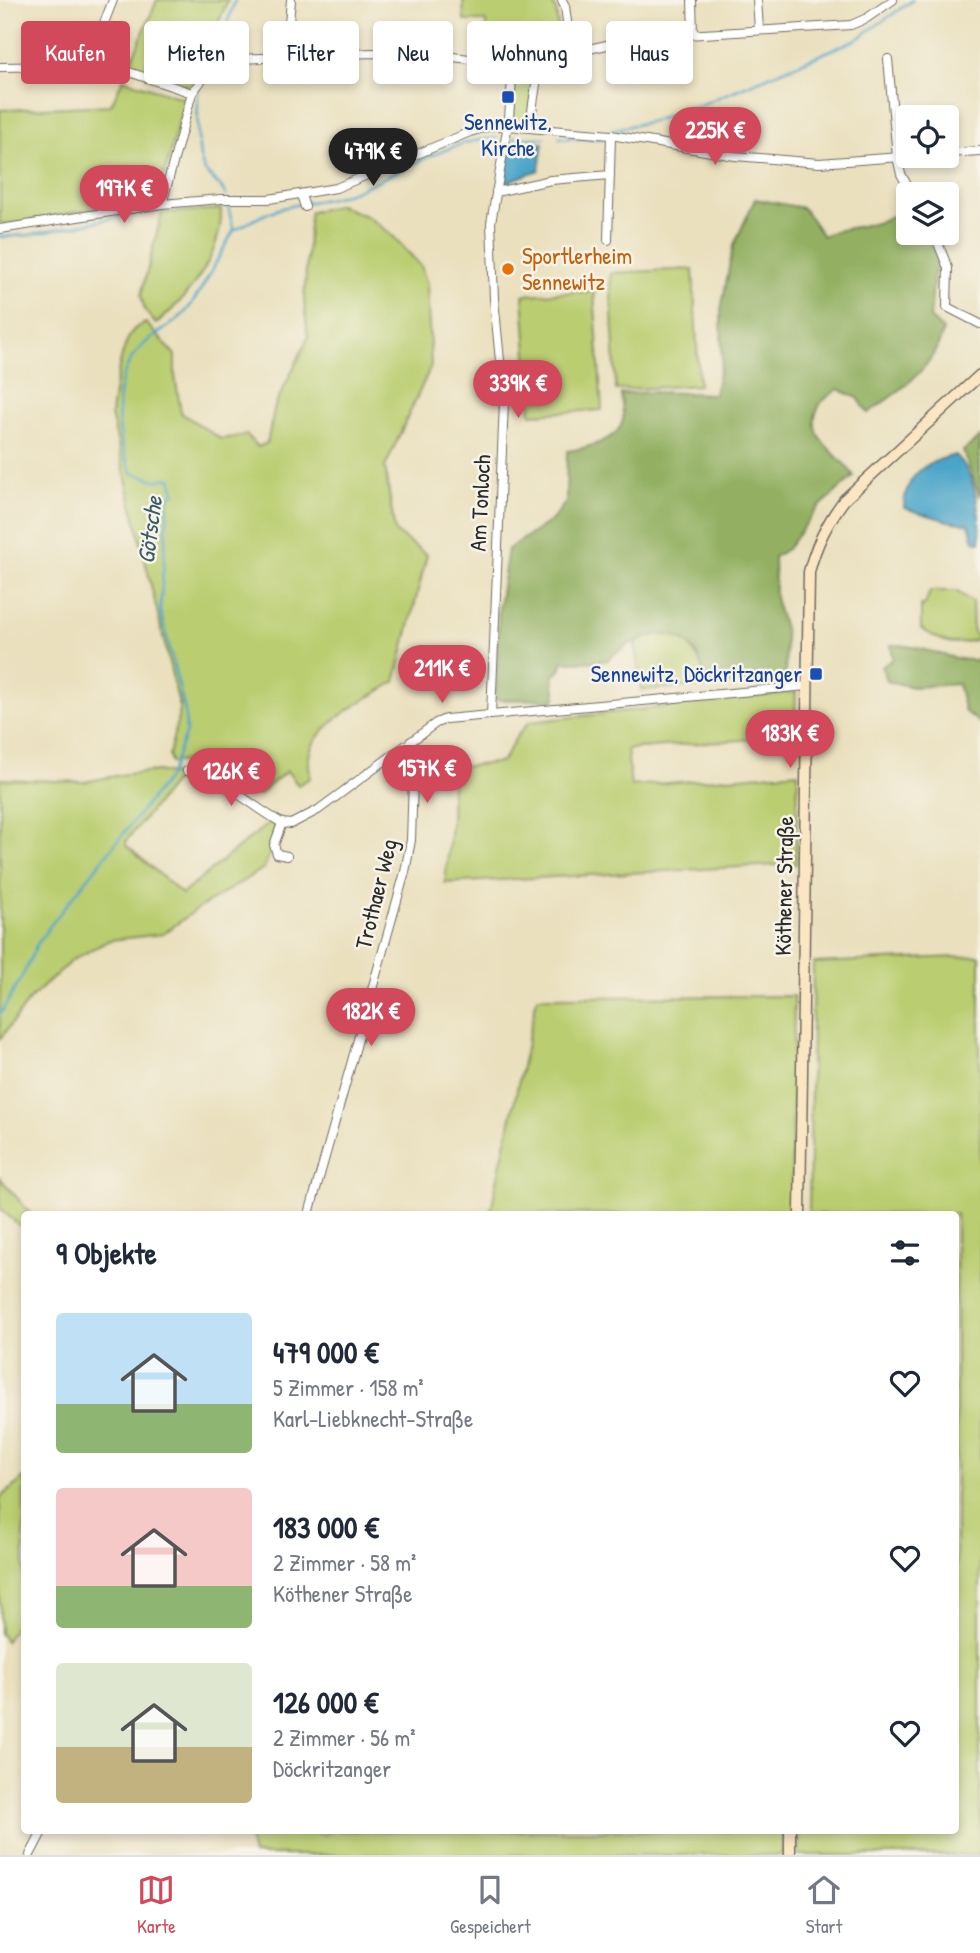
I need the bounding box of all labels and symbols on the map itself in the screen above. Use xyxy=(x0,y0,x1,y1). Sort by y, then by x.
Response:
marker: Sennewitz, Kirche xyxy=(500,89,516,105)
place label: Sennewitz, Kirche xyxy=(464,106,552,163)
pin: 225K € xyxy=(658,108,772,167)
pin: 479K € xyxy=(316,128,430,188)
pin: 197K € xyxy=(67,166,181,225)
place label: Sportlerheim Sennewitz xyxy=(522,240,632,297)
marker: Sportlerheim Sennewitz xyxy=(500,261,516,277)
pin: 339K € xyxy=(461,360,575,420)
street label: Am Tonloch xyxy=(461,454,498,552)
water label: Götsche xyxy=(129,493,169,565)
pin: 211K € xyxy=(385,646,499,705)
place label: Sennewitz, Döckritzanger xyxy=(591,658,802,689)
marker: Sennewitz, Döckritzanger xyxy=(808,666,824,682)
pin: 183K € xyxy=(733,710,847,770)
pin: 157K € xyxy=(370,746,484,805)
pin: 126K € xyxy=(174,748,288,808)
street label: Köthener Straße xyxy=(767,816,800,956)
street label: Trothaer Weg xyxy=(347,836,404,952)
pin: 182K € xyxy=(314,988,428,1048)

